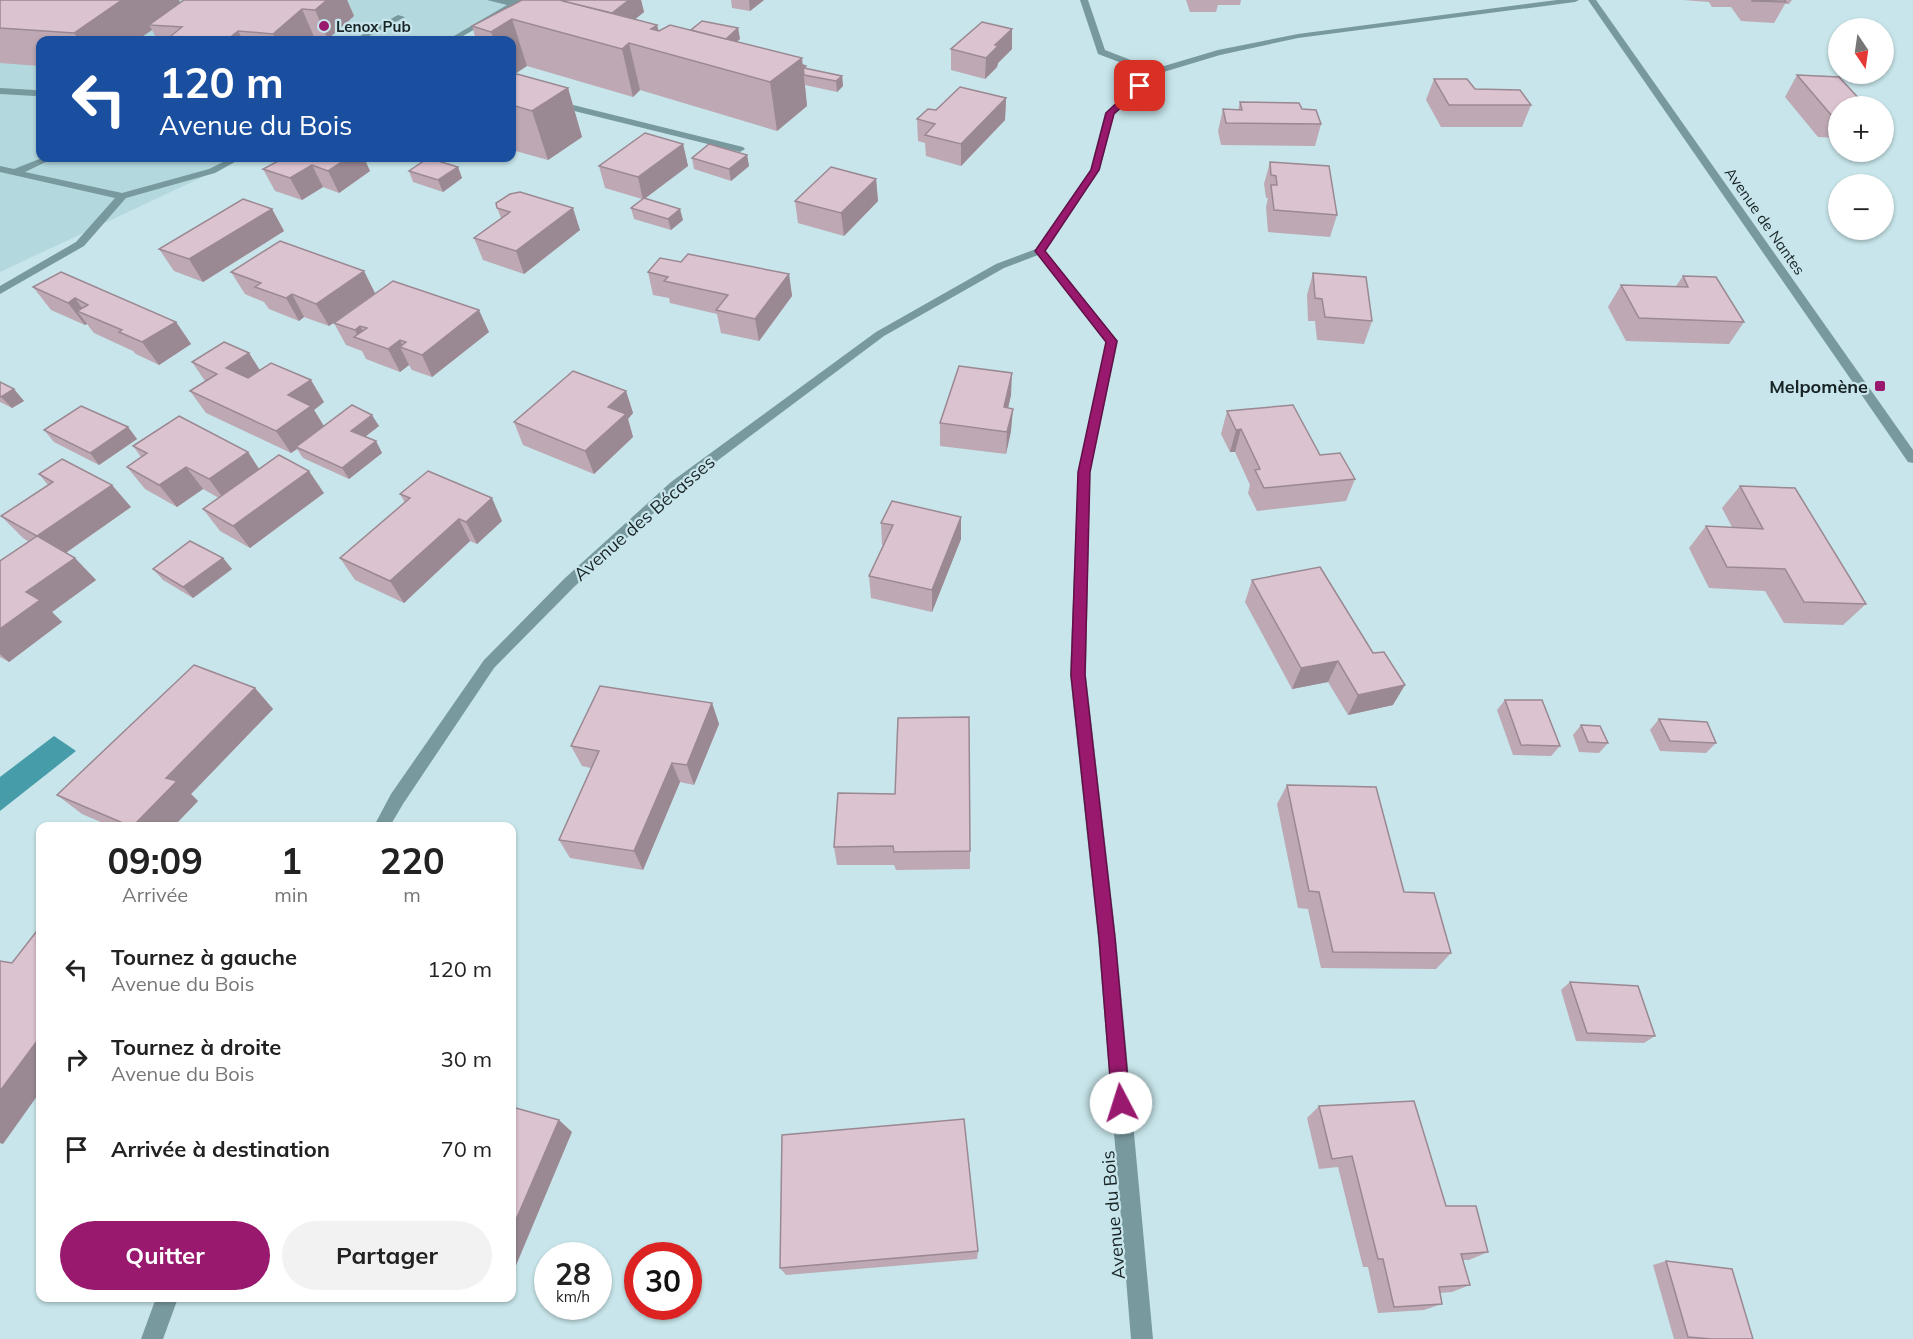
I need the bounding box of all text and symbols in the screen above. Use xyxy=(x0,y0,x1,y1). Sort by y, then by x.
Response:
place label: Lenox Pub xyxy=(336,17,411,36)
north arrow xyxy=(1828,18,1894,84)
map controls xyxy=(1828,18,1894,240)
marker: Lenox Pub xyxy=(317,19,331,33)
text: 120 m xyxy=(159,56,284,109)
icon: left xyxy=(60,60,138,138)
pin xyxy=(1114,60,1165,111)
icon: arrive xyxy=(1123,69,1156,102)
button: + xyxy=(1828,96,1894,162)
text: Avenue du Bois xyxy=(159,108,353,142)
street label: Avenue de Nantes xyxy=(1721,164,1809,278)
button: − xyxy=(1828,174,1894,240)
place label: Melpomène xyxy=(1769,375,1868,398)
marker: Melpomène xyxy=(1873,379,1887,393)
street label: Avenue des Bécasses xyxy=(569,450,719,586)
text: 09:09 xyxy=(107,838,203,883)
text: 1 xyxy=(280,838,302,883)
text: 220 xyxy=(380,838,445,883)
text: Arrivée xyxy=(122,882,188,907)
text: min xyxy=(274,882,308,907)
text: m xyxy=(403,882,421,907)
text: Tournez à gauche xyxy=(111,943,297,971)
icon: left xyxy=(60,953,93,986)
text: 120 m xyxy=(427,955,492,983)
text: Avenue du Bois xyxy=(111,971,254,996)
text: Tournez à droite xyxy=(111,1033,281,1061)
icon: right xyxy=(60,1043,93,1076)
text: 30 m xyxy=(441,1045,492,1073)
text: Avenue du Bois xyxy=(111,1061,254,1086)
position arrow xyxy=(1089,1071,1153,1135)
icon: arrive xyxy=(60,1133,93,1166)
text: Arrivée à destination xyxy=(111,1135,330,1163)
text: 70 m xyxy=(441,1135,492,1163)
street label: Avenue du Bois xyxy=(1096,1150,1130,1280)
button: Quitter xyxy=(60,1221,270,1290)
button: Partager xyxy=(282,1221,492,1290)
speed limit sign: 30 xyxy=(624,1242,702,1320)
text: 28 xyxy=(555,1255,591,1293)
text: km/h xyxy=(556,1287,590,1306)

